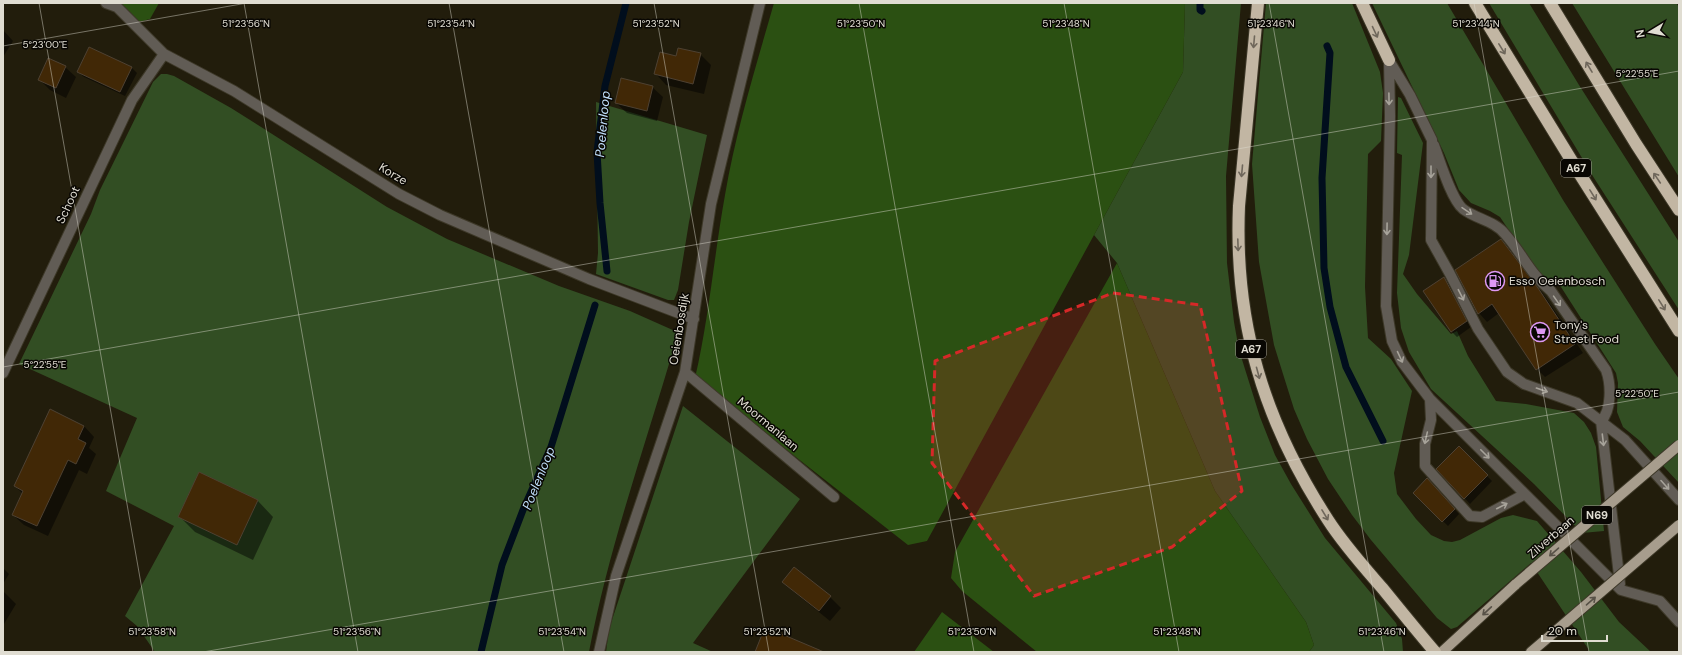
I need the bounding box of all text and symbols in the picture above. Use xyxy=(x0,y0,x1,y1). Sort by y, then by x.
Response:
north arrow xyxy=(1630,12,1670,52)
text: 51°23'56"N xyxy=(222,17,270,30)
text: 51°23'54"N xyxy=(427,17,475,30)
text: 51°23'52"N xyxy=(632,17,680,30)
text: 51°23'50"N xyxy=(837,17,885,30)
text: 51°23'48"N xyxy=(1042,17,1090,30)
text: 51°23'46"N xyxy=(1247,17,1295,30)
text: 51°23'44"N xyxy=(1452,17,1500,30)
one-way arrow xyxy=(1372,25,1379,37)
text: N xyxy=(1633,29,1648,39)
one-way arrow xyxy=(1250,35,1258,48)
text: 5°23'00"E xyxy=(22,38,68,51)
one-way arrow xyxy=(1498,43,1507,54)
one-way arrow xyxy=(1584,61,1592,73)
text: 5°22'55"E xyxy=(1616,67,1659,80)
water label: Poelenloop xyxy=(591,90,614,158)
one-way arrow xyxy=(1386,92,1393,105)
street label: Korze xyxy=(376,159,410,189)
road number: A67 xyxy=(1561,159,1591,177)
one-way arrow xyxy=(1238,164,1246,177)
one-way arrow xyxy=(1428,165,1435,178)
one-way arrow xyxy=(1653,172,1662,183)
street label: Schoot xyxy=(52,183,84,226)
one-way arrow xyxy=(1589,189,1597,201)
one-way arrow xyxy=(1462,207,1473,215)
one-way arrow xyxy=(1383,222,1391,235)
one-way arrow xyxy=(1234,238,1242,251)
fuel station icon: Esso Oeienbosch xyxy=(1484,270,1506,292)
place label: Esso Oeienbosch xyxy=(1509,273,1605,289)
one-way arrow xyxy=(1458,288,1465,300)
street label: Oeienbosdijk xyxy=(665,292,693,366)
one-way arrow xyxy=(1553,295,1561,306)
one-way arrow xyxy=(1658,299,1666,310)
place label: Tony's Street Food xyxy=(1554,317,1619,347)
supermarket icon: Tony's Street Food xyxy=(1529,321,1551,343)
road number: A67 xyxy=(1236,340,1266,358)
one-way arrow xyxy=(1397,351,1404,363)
text: 5°22'55"E xyxy=(24,358,67,371)
one-way arrow xyxy=(1255,366,1262,379)
one-way arrow xyxy=(1535,387,1547,395)
text: 5°22'50"E xyxy=(1615,387,1659,400)
street label: Moormanlaan xyxy=(734,394,802,454)
one-way arrow xyxy=(1422,431,1430,444)
one-way arrow xyxy=(1599,433,1607,446)
water label: Poelenloop xyxy=(518,444,559,512)
one-way arrow xyxy=(1480,449,1490,459)
one-way arrow xyxy=(1660,479,1669,489)
one-way arrow xyxy=(1496,502,1508,509)
road number: N69 xyxy=(1582,506,1612,524)
one-way arrow xyxy=(1321,509,1329,521)
street label: Zilverbaan xyxy=(1524,512,1578,562)
one-way arrow xyxy=(1548,548,1559,557)
one-way arrow xyxy=(1586,596,1596,605)
one-way arrow xyxy=(1482,606,1492,615)
scale bar xyxy=(1542,617,1607,643)
text: 20 m xyxy=(1548,623,1577,639)
text: 51°23'58"N xyxy=(128,625,176,638)
text: 51°23'56"N xyxy=(333,625,381,638)
text: 51°23'54"N xyxy=(538,625,586,638)
text: 51°23'52"N xyxy=(743,625,791,638)
text: 51°23'50"N xyxy=(948,625,996,638)
text: 51°23'48"N xyxy=(1153,625,1201,638)
text: 51°23'46"N xyxy=(1358,625,1406,638)

